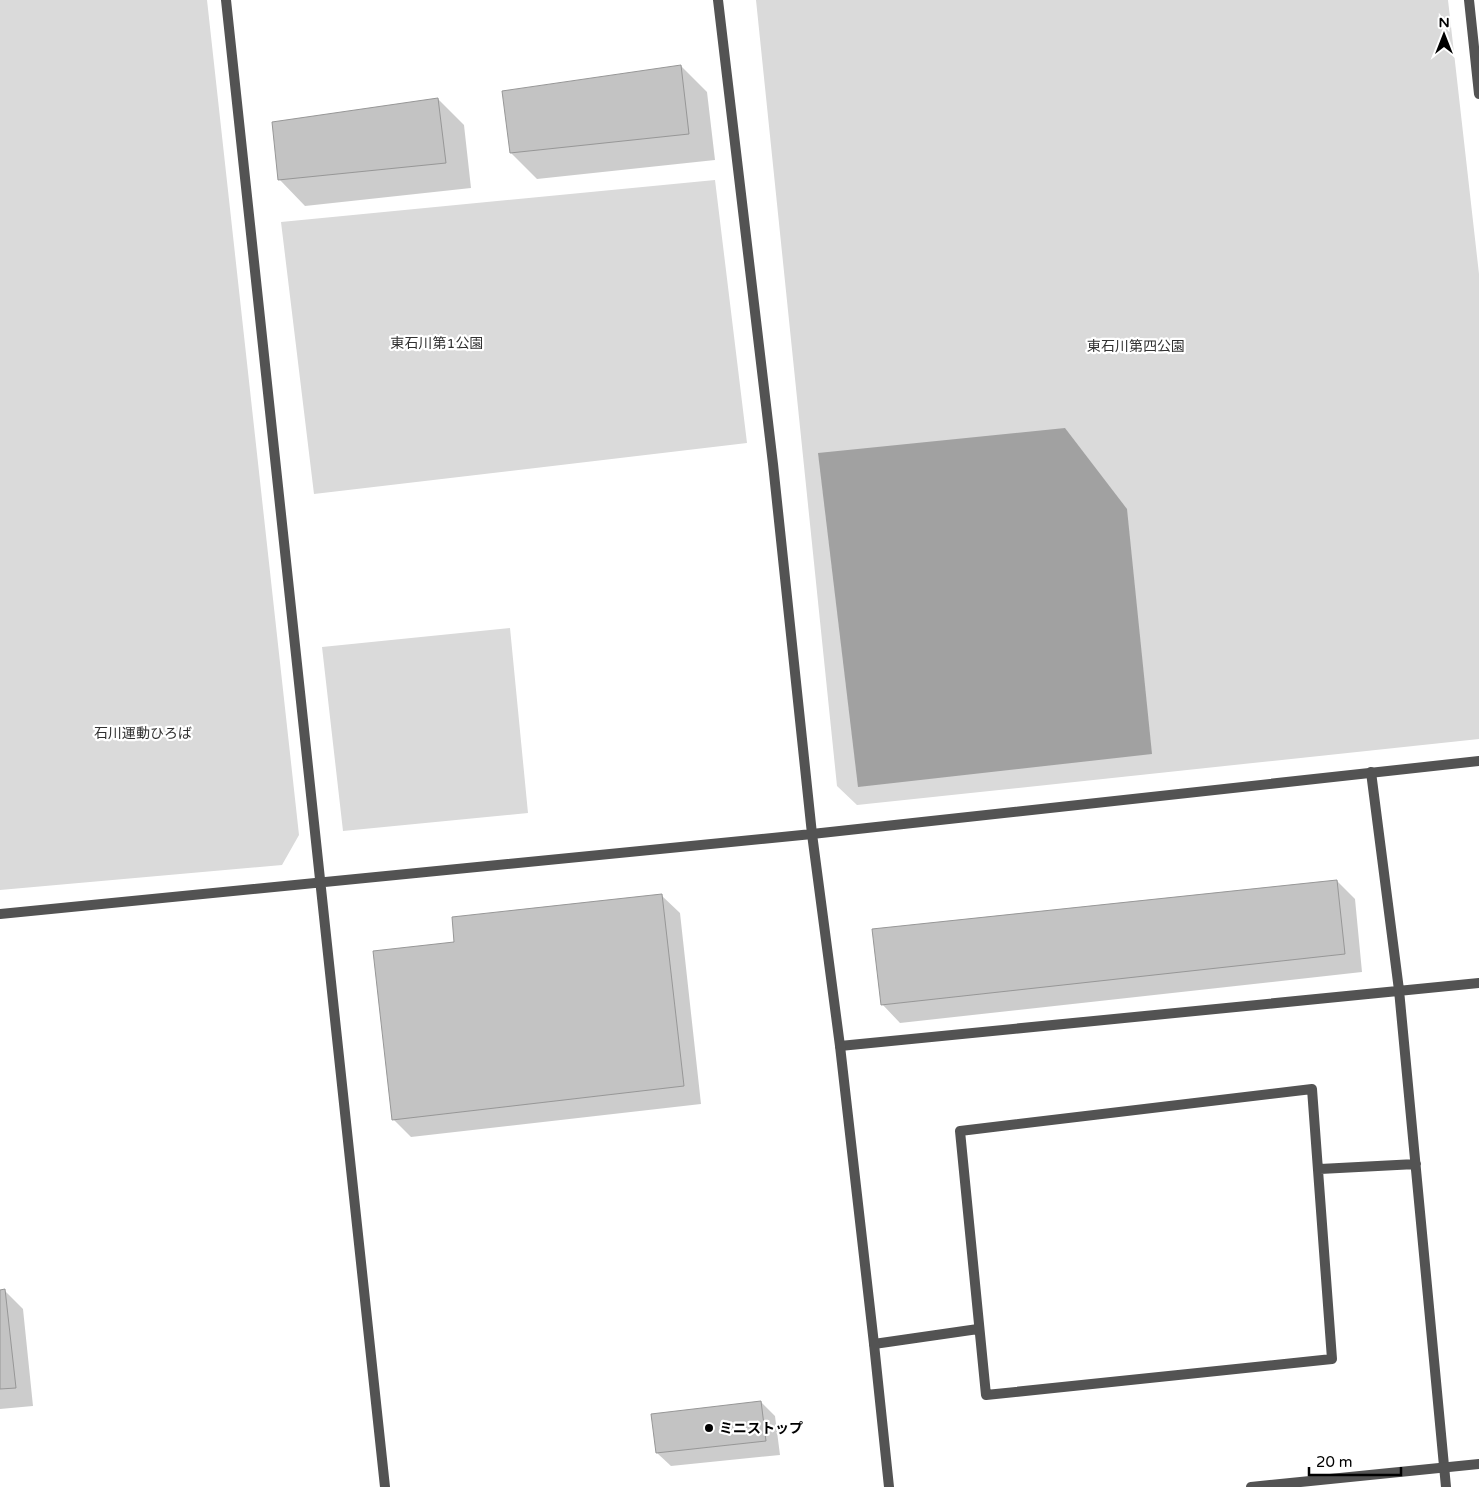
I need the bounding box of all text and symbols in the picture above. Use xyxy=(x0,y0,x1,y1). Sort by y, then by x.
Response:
north arrow xyxy=(1419,10,1469,60)
text: N xyxy=(1438,14,1450,31)
park label: 東石川第1公園 xyxy=(391,335,483,352)
park label: 東石川第四公園 xyxy=(1087,338,1185,355)
park label: 石川運動ひろば xyxy=(94,725,192,742)
place label: ミニストップ xyxy=(719,1420,803,1437)
marker: ミニストップ xyxy=(703,1422,715,1434)
scale bar xyxy=(1309,1444,1402,1476)
text: 20 m xyxy=(1316,1453,1353,1471)

